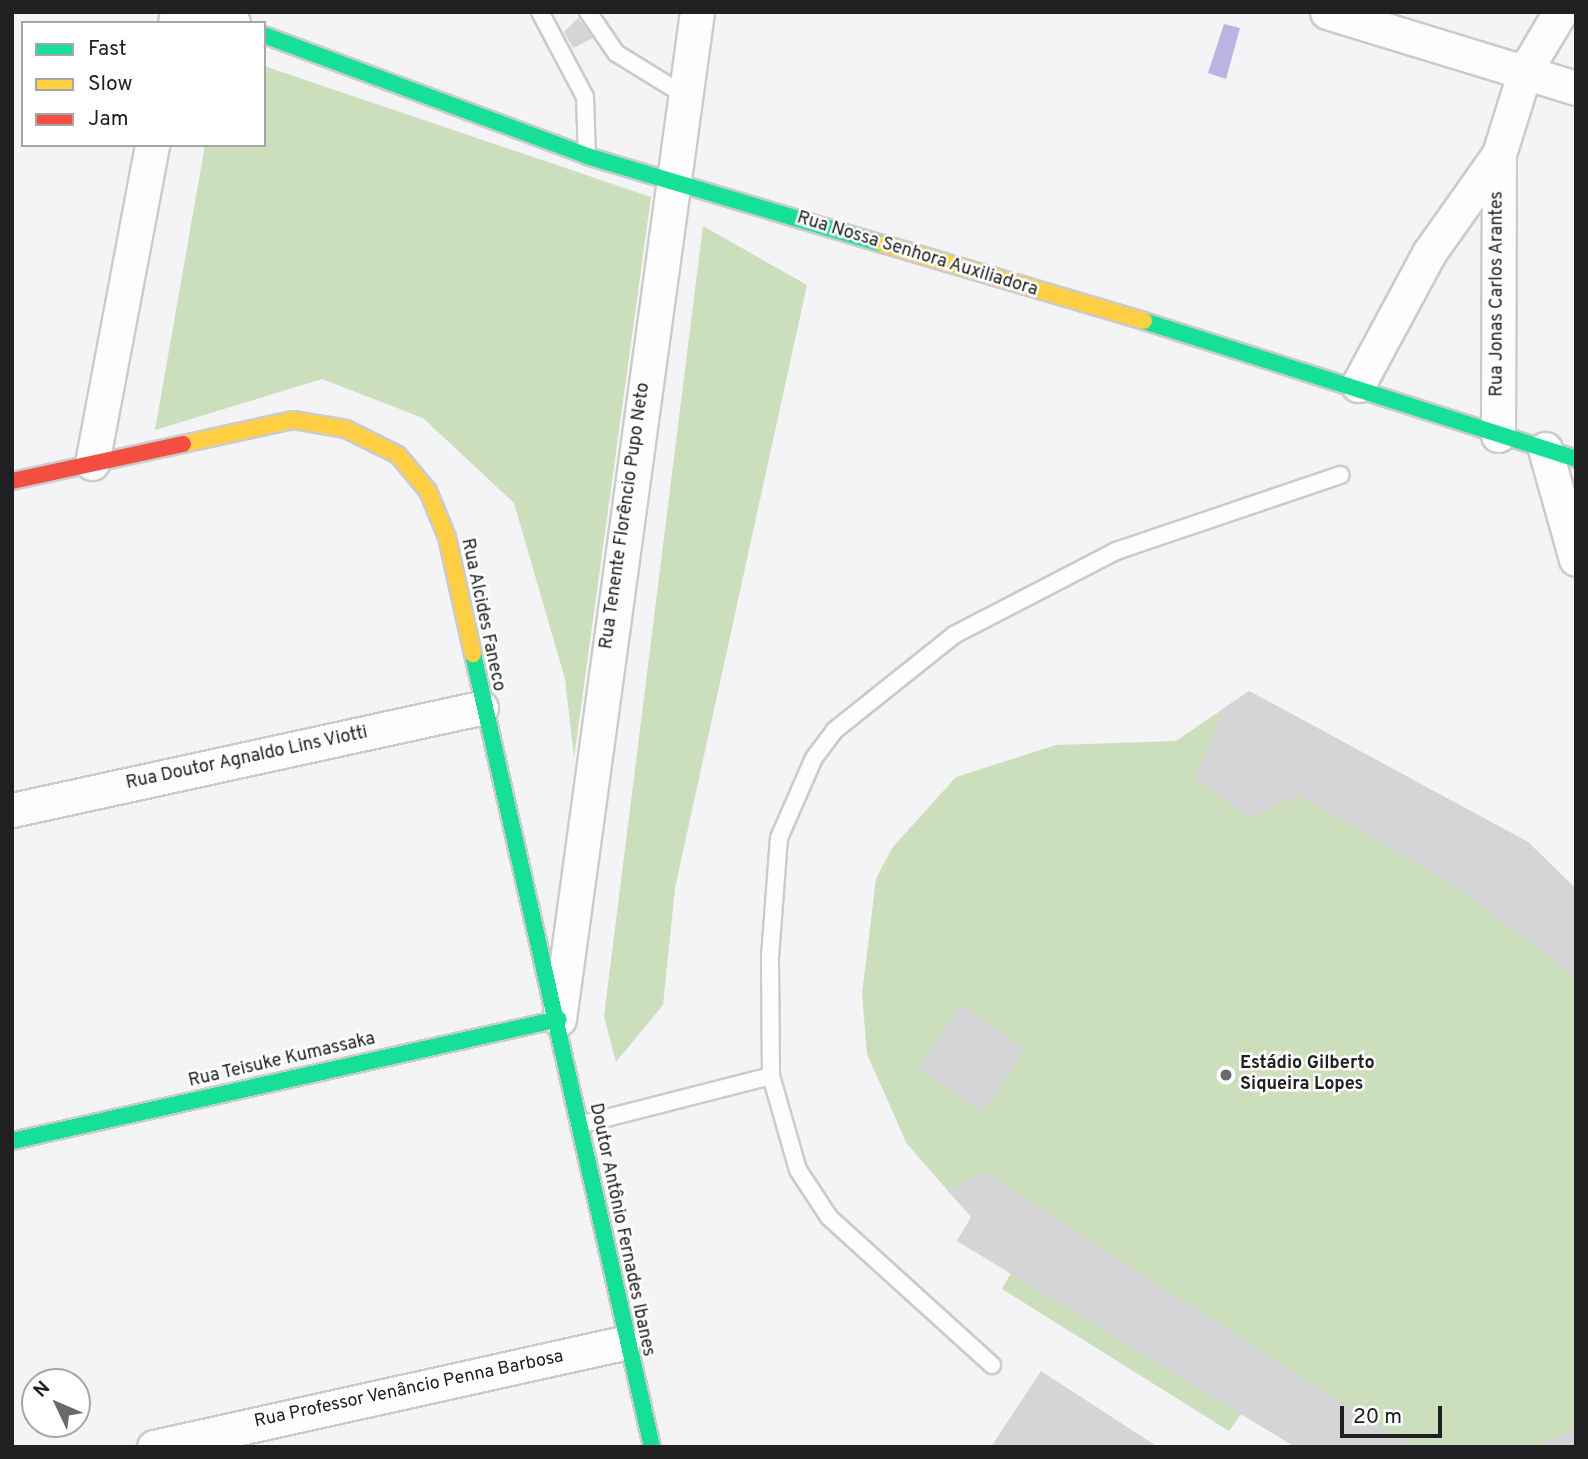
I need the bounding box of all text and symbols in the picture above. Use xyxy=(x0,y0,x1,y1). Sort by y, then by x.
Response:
legend xyxy=(21,21,266,147)
text: Fast xyxy=(88,36,127,63)
text: Slow xyxy=(88,71,133,98)
text: Jam xyxy=(88,106,129,133)
street label: Rua Jonas Carlos Arantes xyxy=(1487,191,1509,397)
street label: Rua Nossa Senhora Auxiliadora xyxy=(794,208,1040,302)
street label: Rua Tenente Florêncio Pupo Neto xyxy=(597,381,655,651)
street label: Rua Alcides Faneco xyxy=(455,536,509,694)
street label: Rua Doutor Agnaldo Lins Viotti xyxy=(123,723,371,795)
street label: Rua Teisuke Kumassaka xyxy=(186,1029,378,1093)
place label: Estádio Gilberto Siqueira Lopes xyxy=(1240,1054,1375,1096)
marker: Estádio Gilberto Siqueira Lopes xyxy=(1218,1067,1234,1083)
street label: Doutor Antônio Fernades Ibanes xyxy=(583,1101,659,1359)
street label: Rua Professor Venâncio Penna Barbosa xyxy=(252,1347,566,1433)
north arrow xyxy=(21,1368,91,1438)
text: N xyxy=(29,1377,56,1403)
scale bar xyxy=(1343,1392,1444,1436)
text: 20 m xyxy=(1353,1404,1402,1431)

